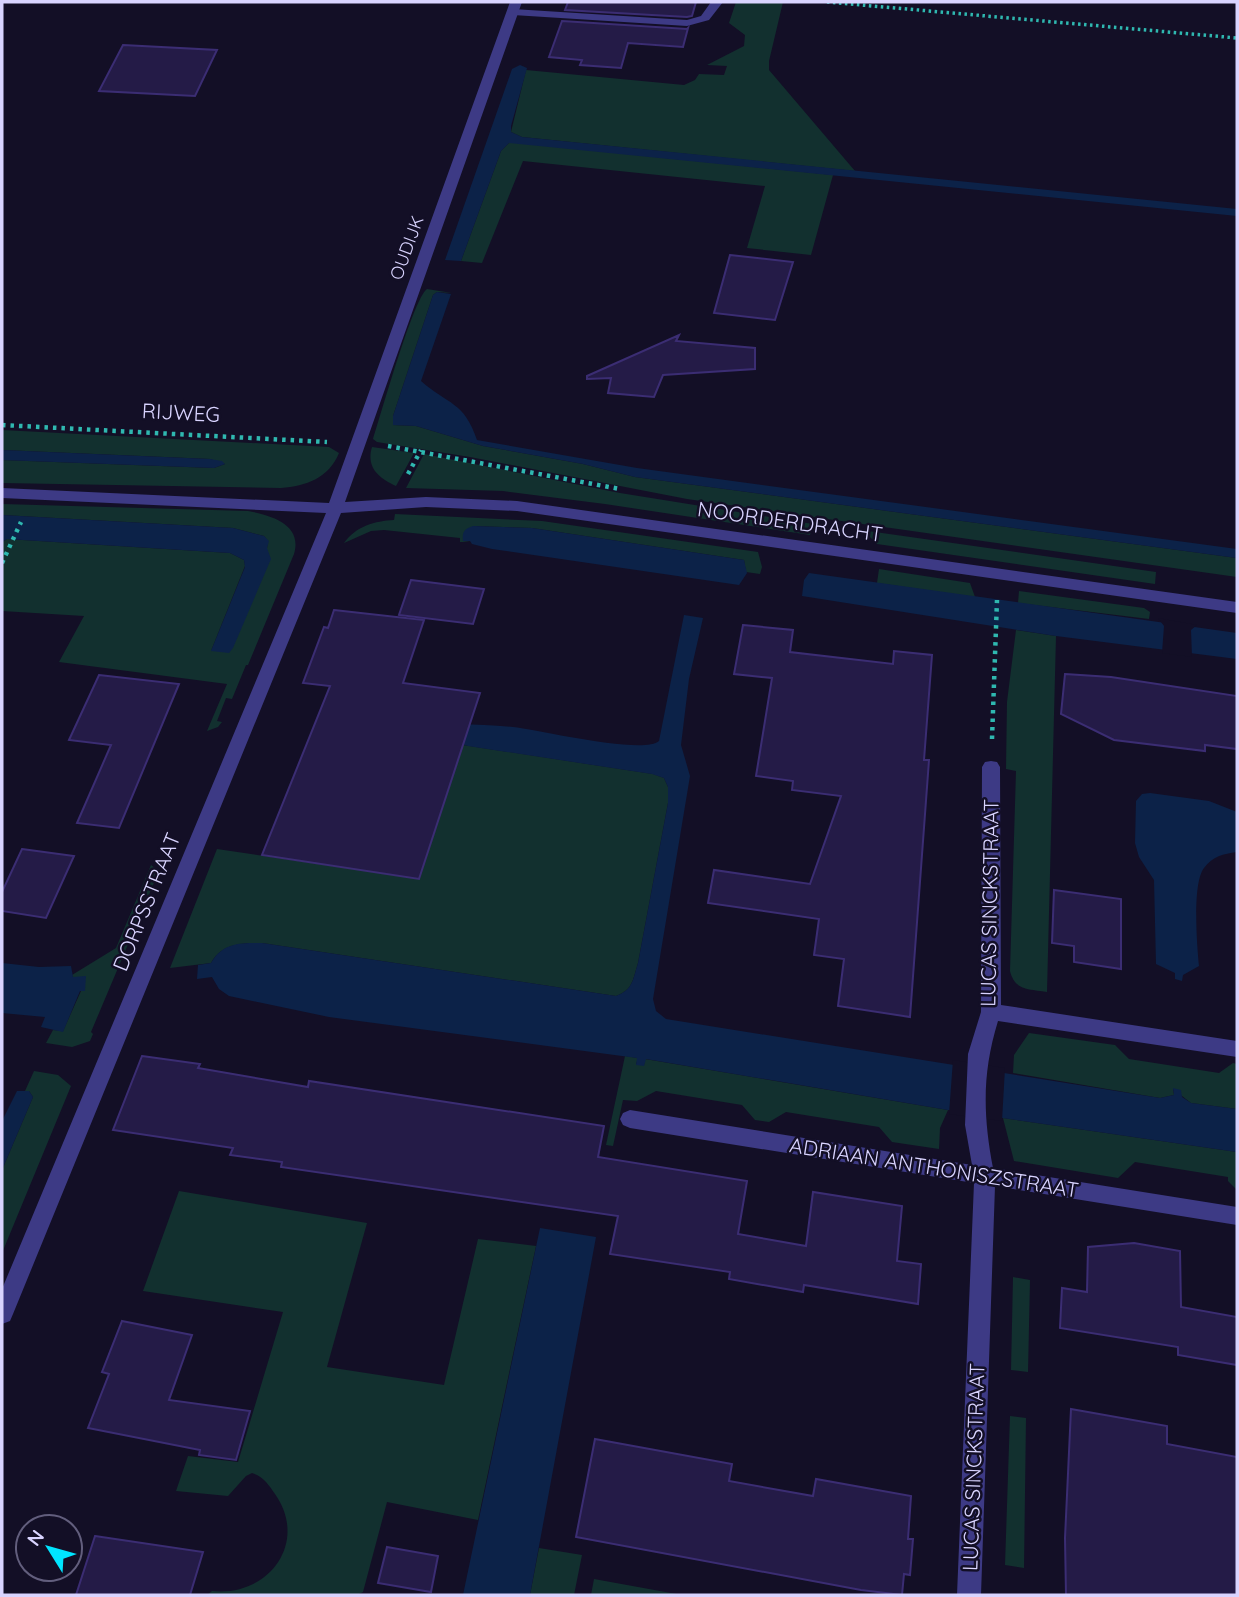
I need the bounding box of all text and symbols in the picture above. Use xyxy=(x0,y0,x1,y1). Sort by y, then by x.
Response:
street label: OUDIJK xyxy=(384,213,429,283)
street label: RIJWEG xyxy=(141,397,221,427)
street label: NOORDERDRACHT xyxy=(696,495,884,547)
street label: LUCAS SINCKSTRAAT xyxy=(974,799,1004,1007)
street label: DORPSSTRAAT xyxy=(106,829,186,975)
street label: ADRIAAN ANTHONISZSTRAAT xyxy=(788,1131,1080,1203)
street label: LUCAS SINCKSTRAAT xyxy=(956,1363,990,1571)
north arrow xyxy=(14,1513,84,1583)
text: N xyxy=(22,1525,49,1551)

